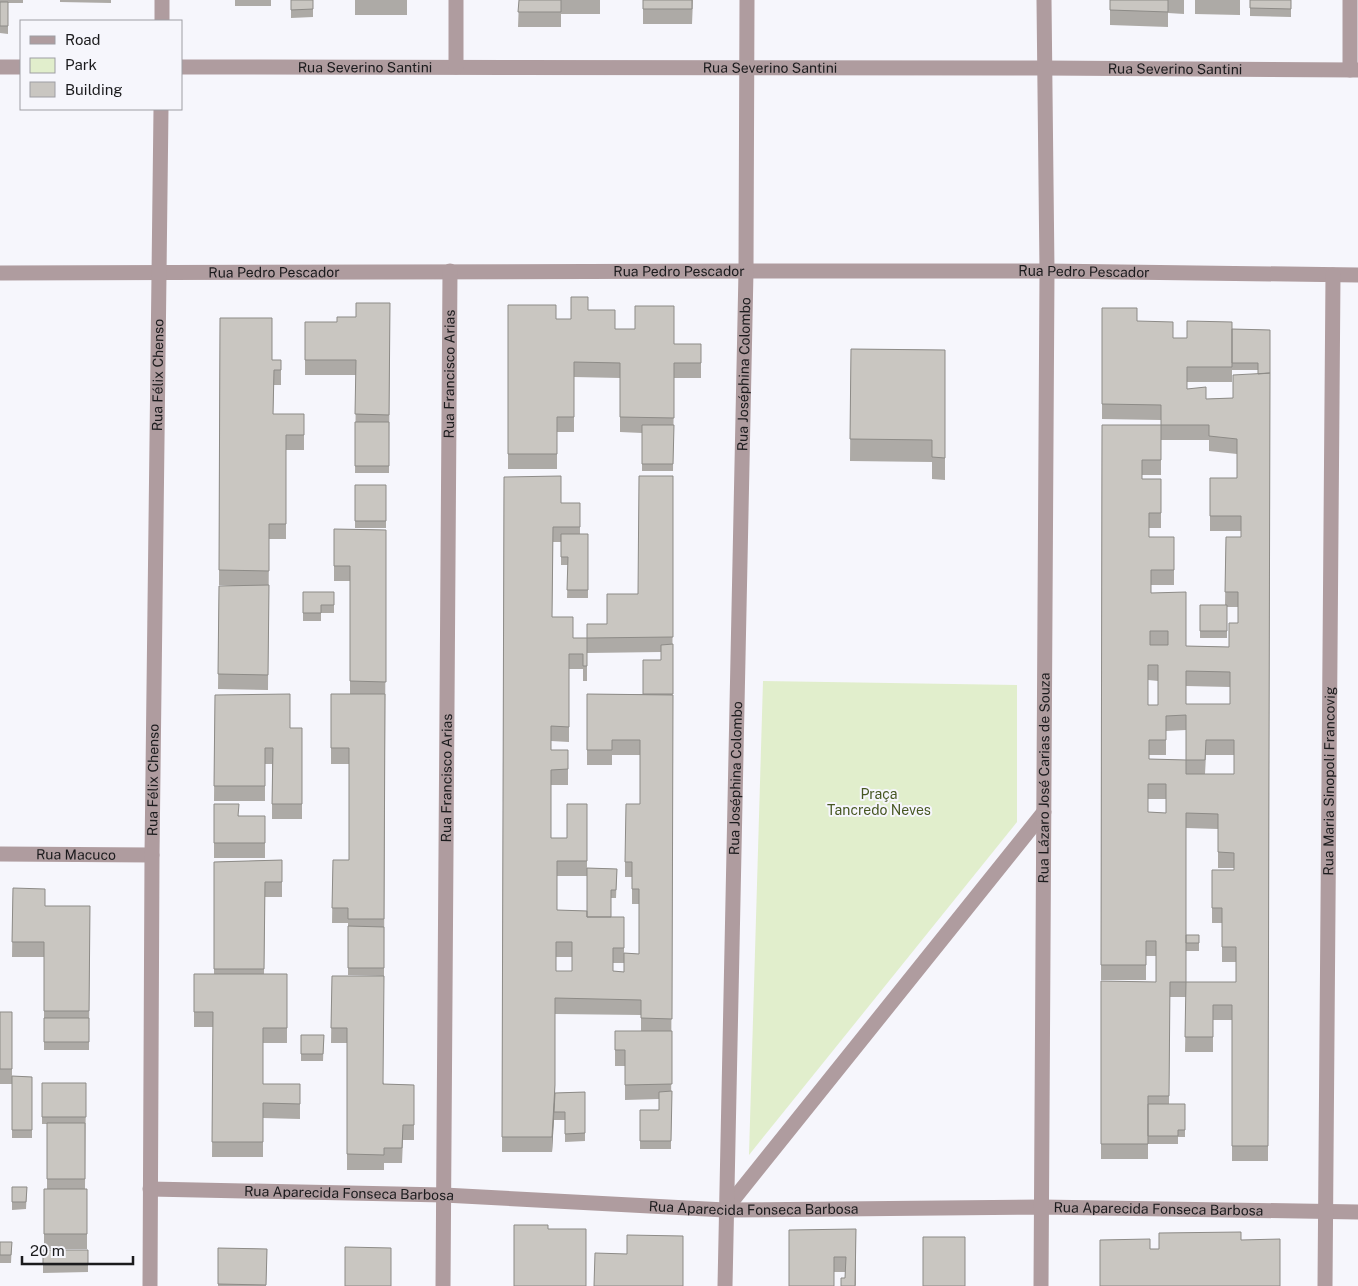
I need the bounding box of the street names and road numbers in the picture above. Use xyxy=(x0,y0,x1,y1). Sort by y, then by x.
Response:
street label: Rua Severino Santini xyxy=(298,59,432,75)
street label: Rua Severino Santini xyxy=(703,60,837,76)
street label: Rua Severino Santini xyxy=(1108,60,1242,77)
street label: Rua Pedro Pescador xyxy=(613,263,745,279)
street label: Rua Pedro Pescador xyxy=(1018,263,1150,280)
street label: Rua Pedro Pescador xyxy=(208,264,340,280)
street label: Rua Joséphina Colombo xyxy=(734,297,753,451)
street label: Rua Francisco Arias xyxy=(441,310,458,438)
street label: Rua Félix Chenso xyxy=(149,319,166,431)
street label: Rua Lázaro José Carias de Souza xyxy=(1035,673,1053,883)
street label: Rua Maria Sinopoli Francovig xyxy=(1320,686,1338,876)
street label: Rua Joséphina Colombo xyxy=(726,701,745,855)
street label: Rua Francisco Arias xyxy=(438,714,455,842)
street label: Rua Félix Chenso xyxy=(144,724,162,836)
street label: Rua Macuco xyxy=(36,846,116,863)
street label: Rua Aparecida Fonseca Barbosa xyxy=(244,1183,454,1204)
street label: Rua Aparecida Fonseca Barbosa xyxy=(648,1198,859,1218)
street label: Rua Aparecida Fonseca Barbosa xyxy=(1053,1199,1264,1219)

